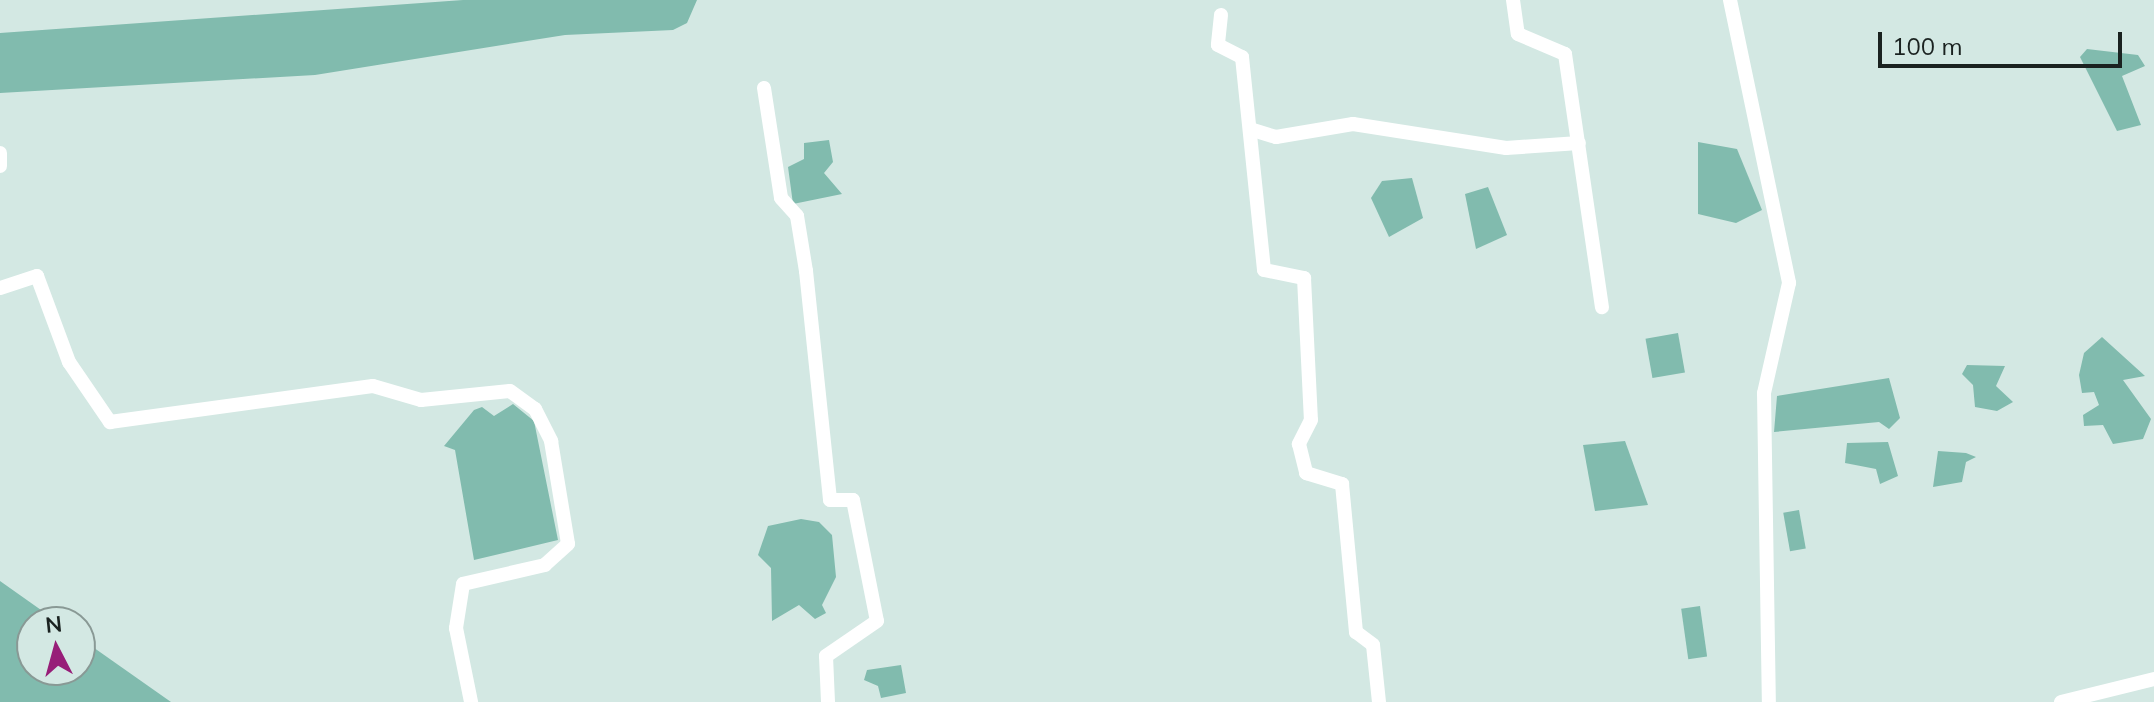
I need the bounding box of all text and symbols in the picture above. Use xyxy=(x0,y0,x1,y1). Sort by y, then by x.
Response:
scale bar xyxy=(1882,16,2126,66)
text: 100 m xyxy=(1892,31,1963,61)
north arrow xyxy=(16,606,96,686)
text: N xyxy=(44,609,63,639)

